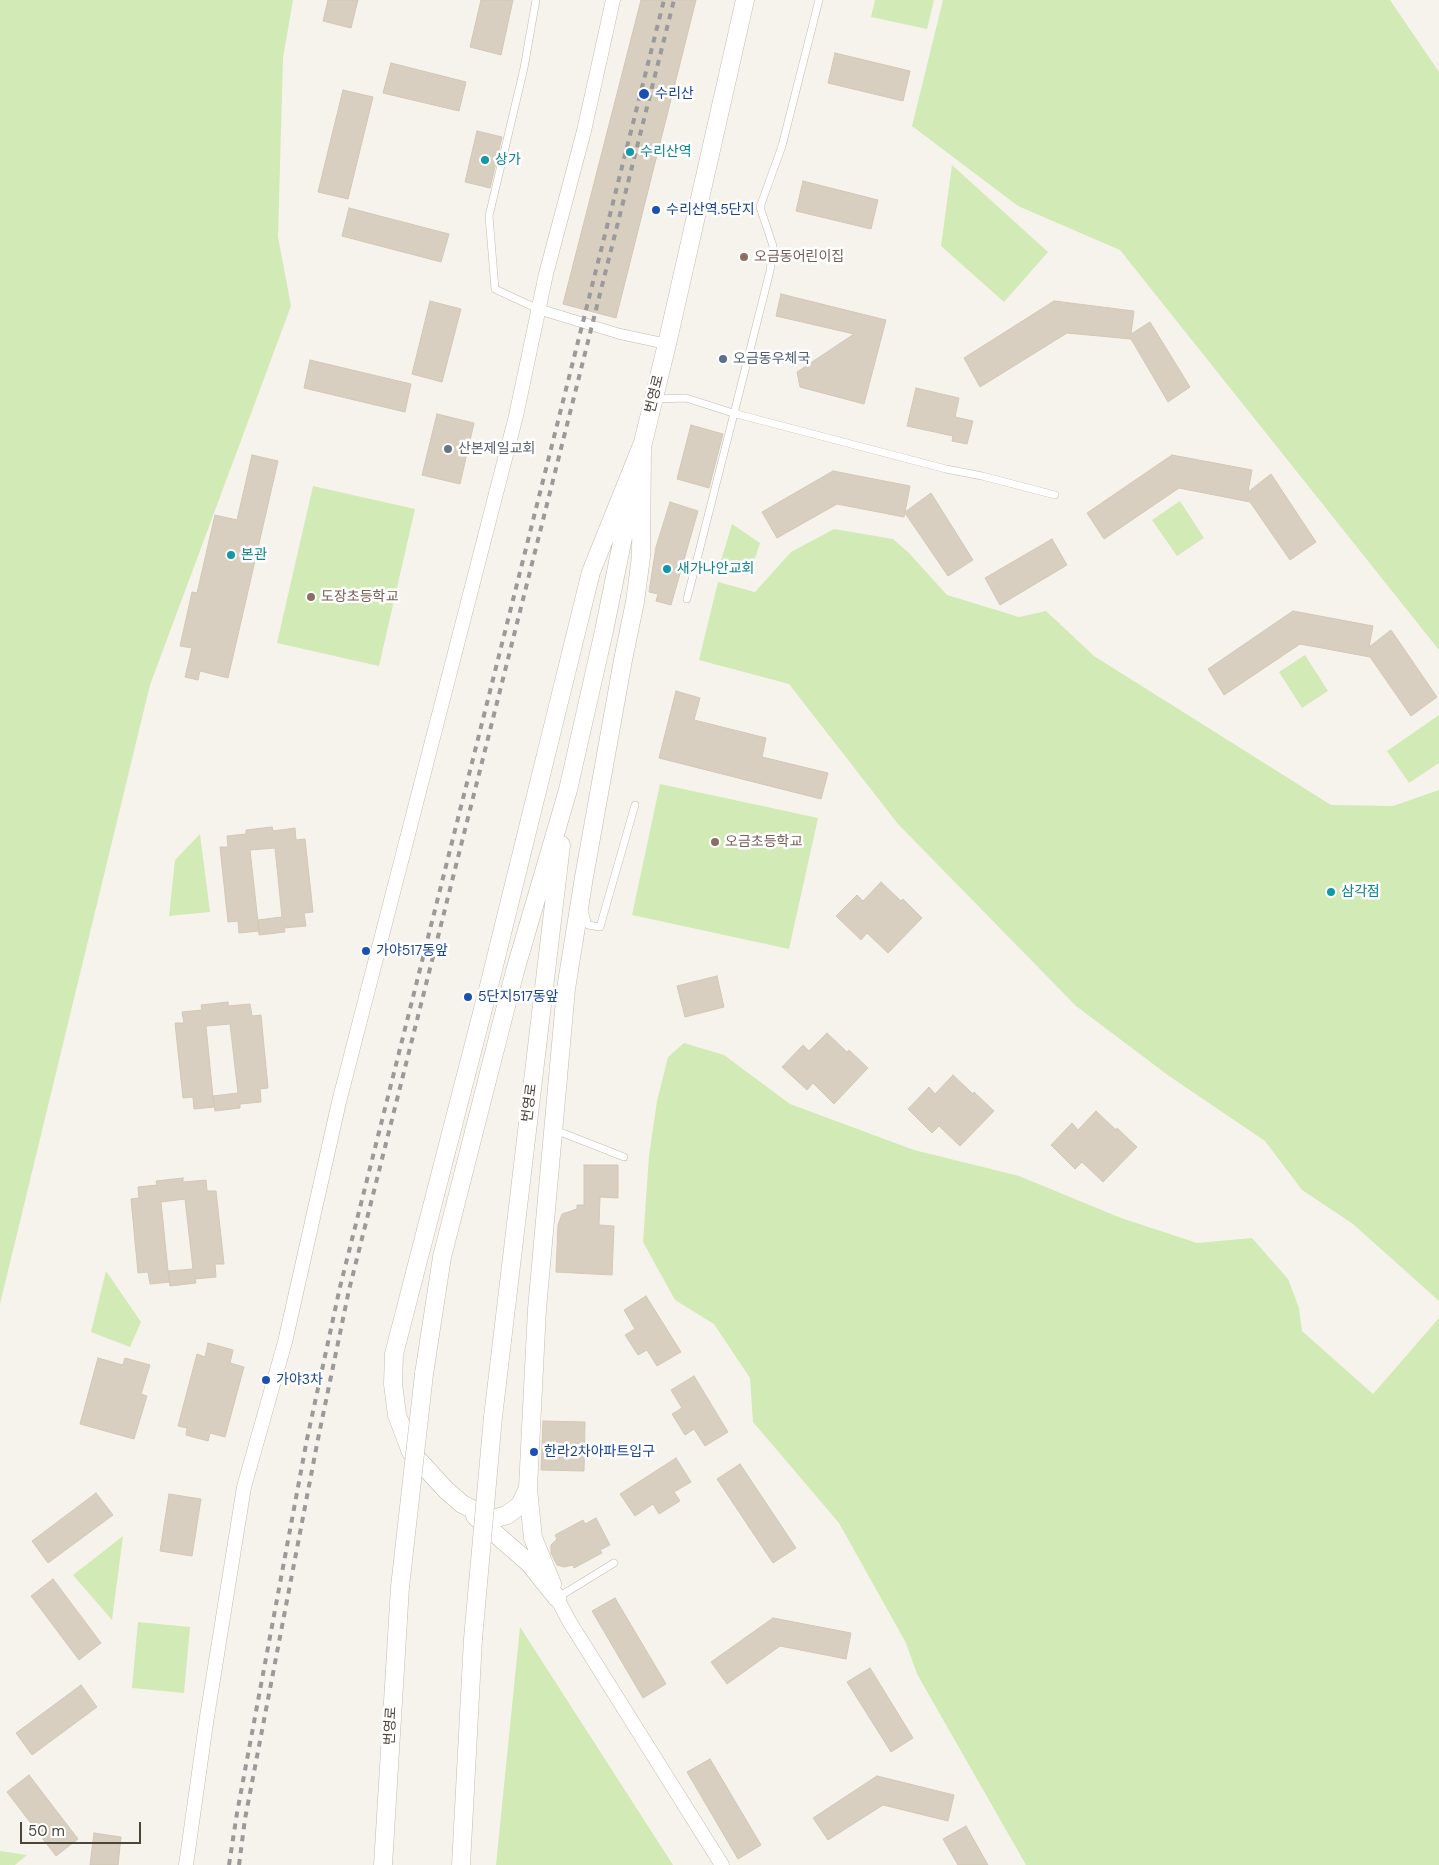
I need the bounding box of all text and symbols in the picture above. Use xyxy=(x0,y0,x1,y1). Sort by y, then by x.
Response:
place label: 수리산 xyxy=(655,86,694,102)
marker: 수리산 xyxy=(637,87,651,101)
place label: 수리산역 xyxy=(640,144,692,160)
marker: 수리산역 xyxy=(624,146,636,158)
place label: 상가 xyxy=(495,152,521,168)
marker: 상가 xyxy=(479,154,491,166)
place label: 수리산역.5단지 xyxy=(666,202,755,218)
marker: 수리산역.5단지 xyxy=(650,204,662,216)
place label: 오금동어린이집 xyxy=(754,249,844,265)
marker: 오금동어린이집 xyxy=(738,251,750,263)
place label: 오금동우체국 xyxy=(733,351,810,367)
marker: 오금동우체국 xyxy=(717,353,729,365)
street label: 번영로 xyxy=(642,373,668,415)
place label: 산본제일교회 xyxy=(458,441,535,457)
marker: 산본제일교회 xyxy=(442,443,454,455)
place label: 본관 xyxy=(241,547,267,563)
marker: 본관 xyxy=(225,549,237,561)
place label: 새가나안교회 xyxy=(677,561,754,577)
marker: 새가나안교회 xyxy=(661,563,673,575)
place label: 도장초등학교 xyxy=(321,589,398,605)
marker: 도장초등학교 xyxy=(305,591,317,603)
place label: 오금초등학교 xyxy=(725,834,802,850)
marker: 오금초등학교 xyxy=(709,836,721,848)
place label: 삼각점 xyxy=(1341,884,1380,900)
marker: 삼각점 xyxy=(1325,886,1337,898)
place label: 가야517동앞 xyxy=(376,943,448,959)
marker: 가야517동앞 xyxy=(360,945,372,957)
place label: 5단지517동앞 xyxy=(478,989,558,1005)
marker: 5단지517동앞 xyxy=(462,991,474,1003)
street label: 번영로 xyxy=(519,1083,541,1123)
place label: 가야3차 xyxy=(276,1372,323,1388)
marker: 가야3차 xyxy=(260,1374,272,1386)
place label: 한라2차아파트입구 xyxy=(544,1444,655,1460)
marker: 한라2차아파트입구 xyxy=(528,1446,540,1458)
street label: 번영로 xyxy=(382,1706,400,1746)
scale bar xyxy=(22,1812,144,1844)
text: 50 m xyxy=(28,1821,65,1841)

